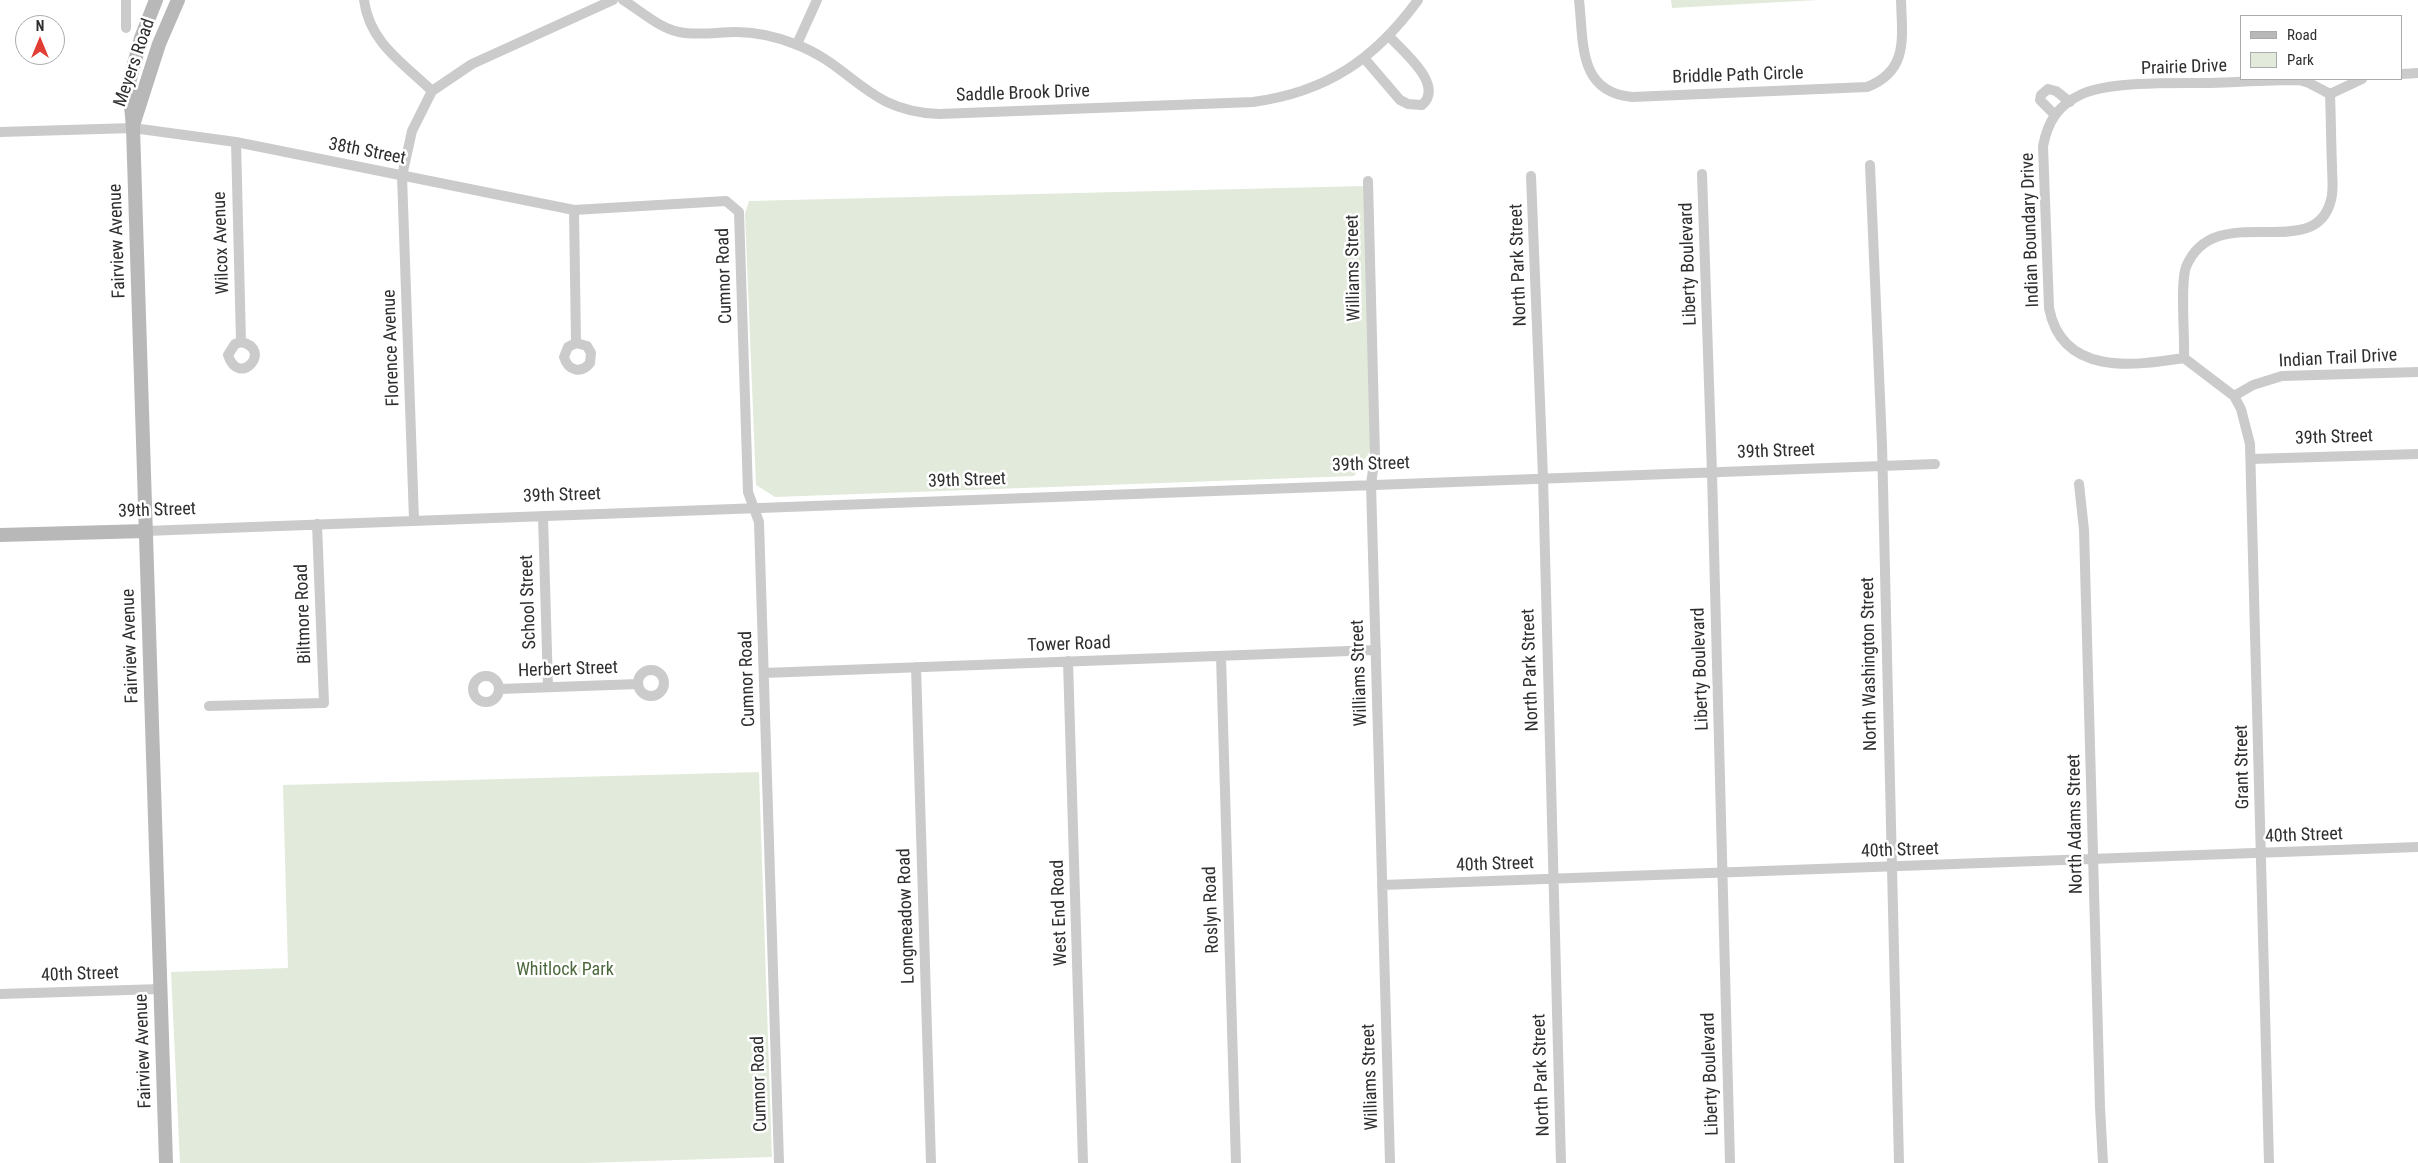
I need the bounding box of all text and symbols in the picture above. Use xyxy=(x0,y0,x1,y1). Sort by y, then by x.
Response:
north arrow xyxy=(15,15,65,65)
legend xyxy=(2240,15,2403,80)
street label: Meyers Road xyxy=(110,16,160,110)
text: N xyxy=(36,18,44,34)
text: Road xyxy=(2287,26,2317,44)
text: Park xyxy=(2287,51,2314,69)
street label: Prairie Drive xyxy=(2141,56,2227,80)
street label: Briddle Path Circle xyxy=(1672,63,1804,89)
street label: Saddle Brook Drive xyxy=(956,81,1090,107)
street label: 38th Street xyxy=(327,134,407,170)
street label: Indian Boundary Drive xyxy=(2018,152,2044,308)
street label: Fairview Avenue xyxy=(105,183,131,299)
street label: Wilcox Avenue xyxy=(209,191,235,295)
street label: Liberty Boulevard xyxy=(1676,202,1702,326)
street label: North Park Street xyxy=(1506,203,1532,327)
street label: Williams Street xyxy=(1342,214,1366,322)
street label: Cumnor Road xyxy=(713,228,737,324)
street label: Florence Avenue xyxy=(379,289,405,407)
street label: Indian Trail Drive xyxy=(2278,345,2398,373)
street label: 39th Street xyxy=(2295,426,2373,450)
street label: 39th Street xyxy=(1737,440,1815,464)
street label: 39th Street xyxy=(1332,453,1410,477)
street label: 39th Street xyxy=(928,469,1006,493)
street label: 39th Street xyxy=(523,484,601,508)
street label: 39th Street xyxy=(118,499,196,523)
street label: School Street xyxy=(517,554,541,650)
street label: Biltmore Road xyxy=(291,564,317,664)
street label: North Washington Street xyxy=(1858,577,1882,751)
street label: Fairview Avenue xyxy=(118,588,144,704)
street label: Liberty Boulevard xyxy=(1688,607,1714,731)
street label: North Park Street xyxy=(1518,608,1544,732)
street label: Williams Street xyxy=(1347,619,1373,727)
street label: Cumnor Road xyxy=(736,631,760,727)
street label: Tower Road xyxy=(1027,633,1111,657)
street label: Herbert Street xyxy=(518,657,618,683)
street label: Grant Street xyxy=(2231,724,2255,810)
street label: North Adams Street xyxy=(2064,754,2088,894)
street label: 40th Street xyxy=(2265,824,2343,848)
street label: 40th Street xyxy=(1861,839,1939,863)
street label: Longmeadow Road xyxy=(894,848,920,984)
street label: 40th Street xyxy=(1456,853,1534,877)
street label: West End Road xyxy=(1047,859,1073,967)
street label: Roslyn Road xyxy=(1200,866,1224,954)
park label: Whitlock Park xyxy=(516,959,614,981)
street label: 40th Street xyxy=(41,963,119,987)
street label: Fairview Avenue xyxy=(131,993,157,1109)
street label: Liberty Boulevard xyxy=(1698,1012,1724,1136)
street label: North Park Street xyxy=(1529,1013,1555,1137)
street label: Williams Street xyxy=(1358,1023,1384,1131)
street label: Cumnor Road xyxy=(748,1036,772,1132)

